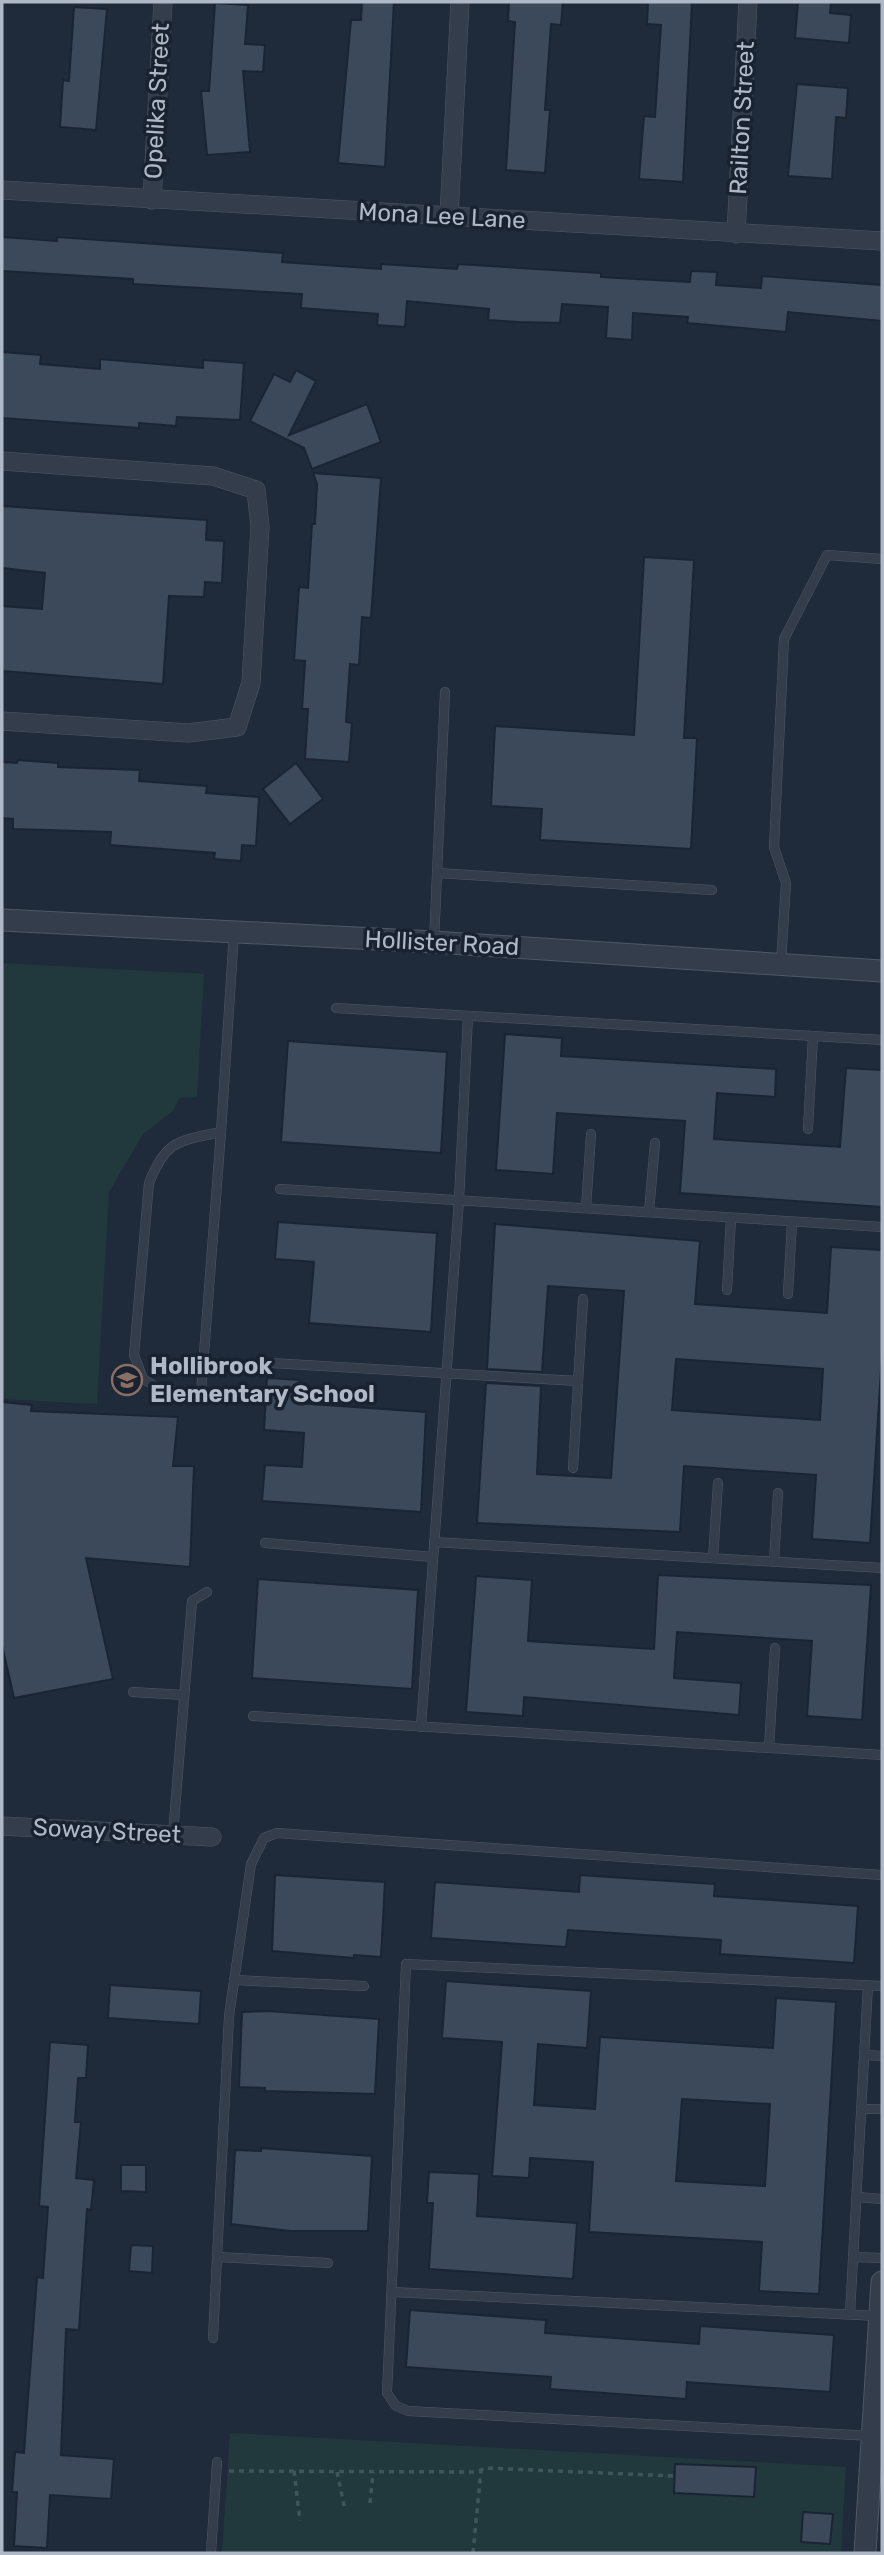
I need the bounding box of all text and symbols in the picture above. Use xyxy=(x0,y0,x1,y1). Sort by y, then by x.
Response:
street label: Opelika Street xyxy=(139,22,175,180)
street label: Railton Street xyxy=(724,41,760,195)
street label: Mona Lee Lane xyxy=(358,198,526,234)
street label: Hollister Road xyxy=(364,925,520,961)
place label: Hollibrook Elementary School xyxy=(150,1352,375,1408)
school or university icon: Hollibrook Elementary School xyxy=(110,1363,144,1397)
street label: Soway Street xyxy=(32,1813,182,1849)

